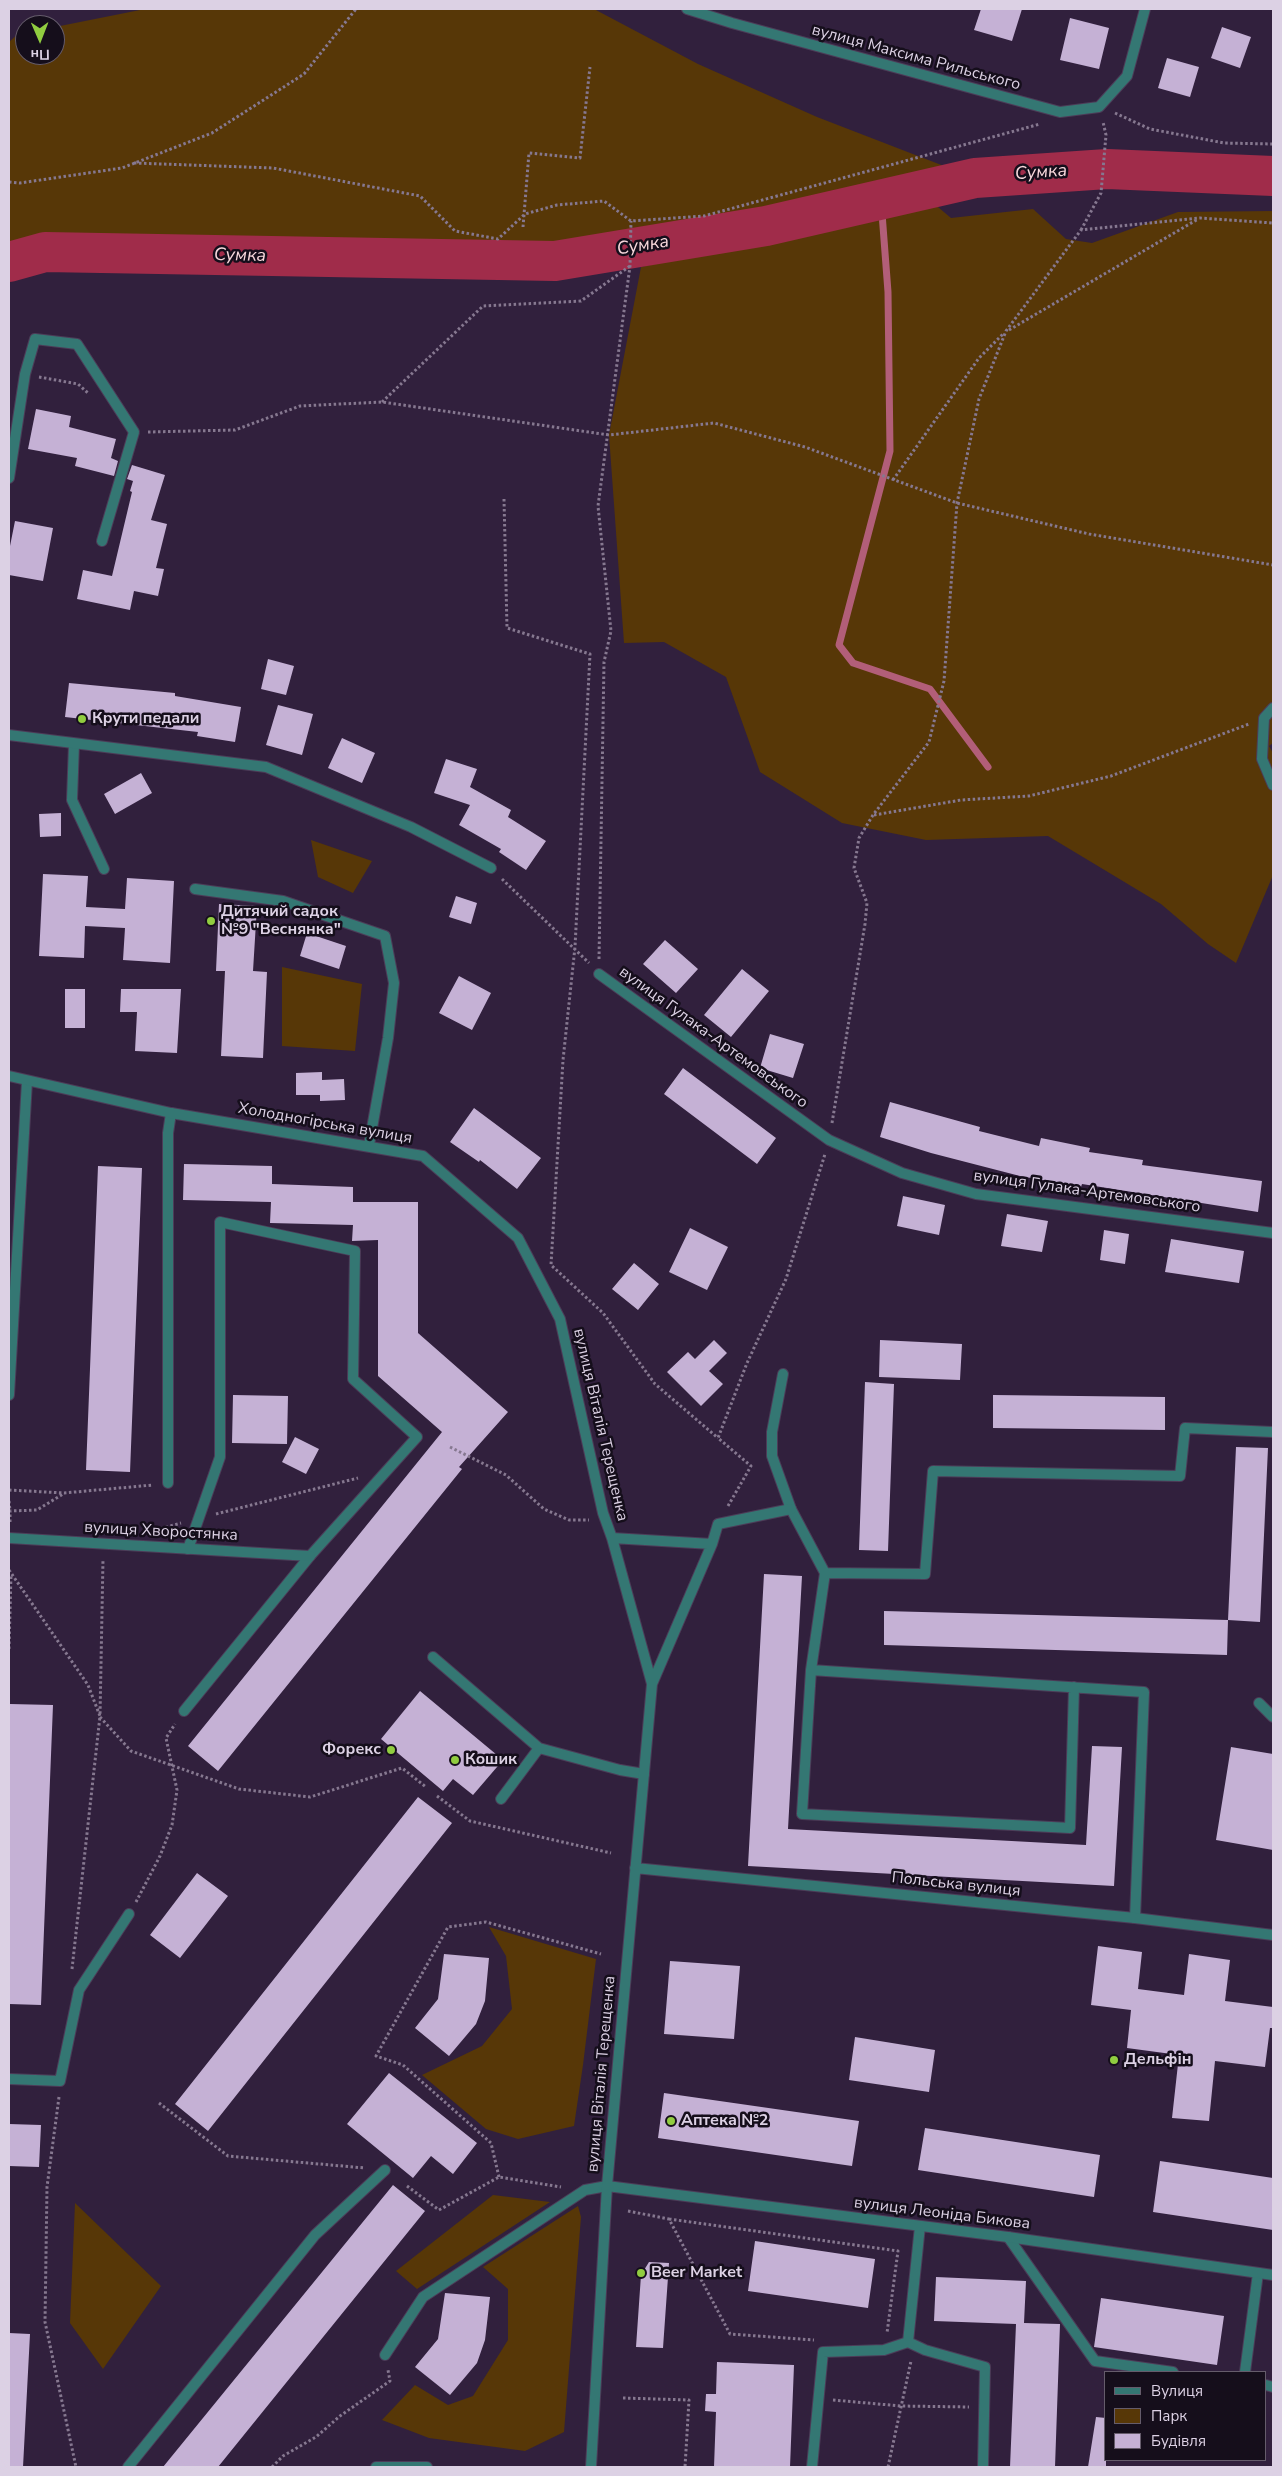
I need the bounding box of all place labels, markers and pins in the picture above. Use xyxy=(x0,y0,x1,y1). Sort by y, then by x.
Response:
place label: Крути педали xyxy=(92,709,199,729)
marker: Крути педали xyxy=(76,713,88,725)
place label: Дитячий садок №9 "Веснянка" xyxy=(221,902,341,940)
marker: Дитячий садок №9 "Веснянка" xyxy=(205,915,217,927)
place label: Форекс xyxy=(322,1740,381,1760)
marker: Форекс xyxy=(385,1744,397,1756)
place label: Кошик xyxy=(465,1750,517,1770)
marker: Кошик xyxy=(449,1754,461,1766)
place label: Дельфін xyxy=(1124,2050,1192,2070)
marker: Дельфін xyxy=(1108,2054,1120,2066)
place label: Аптека №2 xyxy=(681,2111,768,2131)
marker: Аптека №2 xyxy=(665,2115,677,2127)
place label: Beer Market xyxy=(651,2263,742,2283)
marker: Beer Market xyxy=(635,2267,647,2279)

